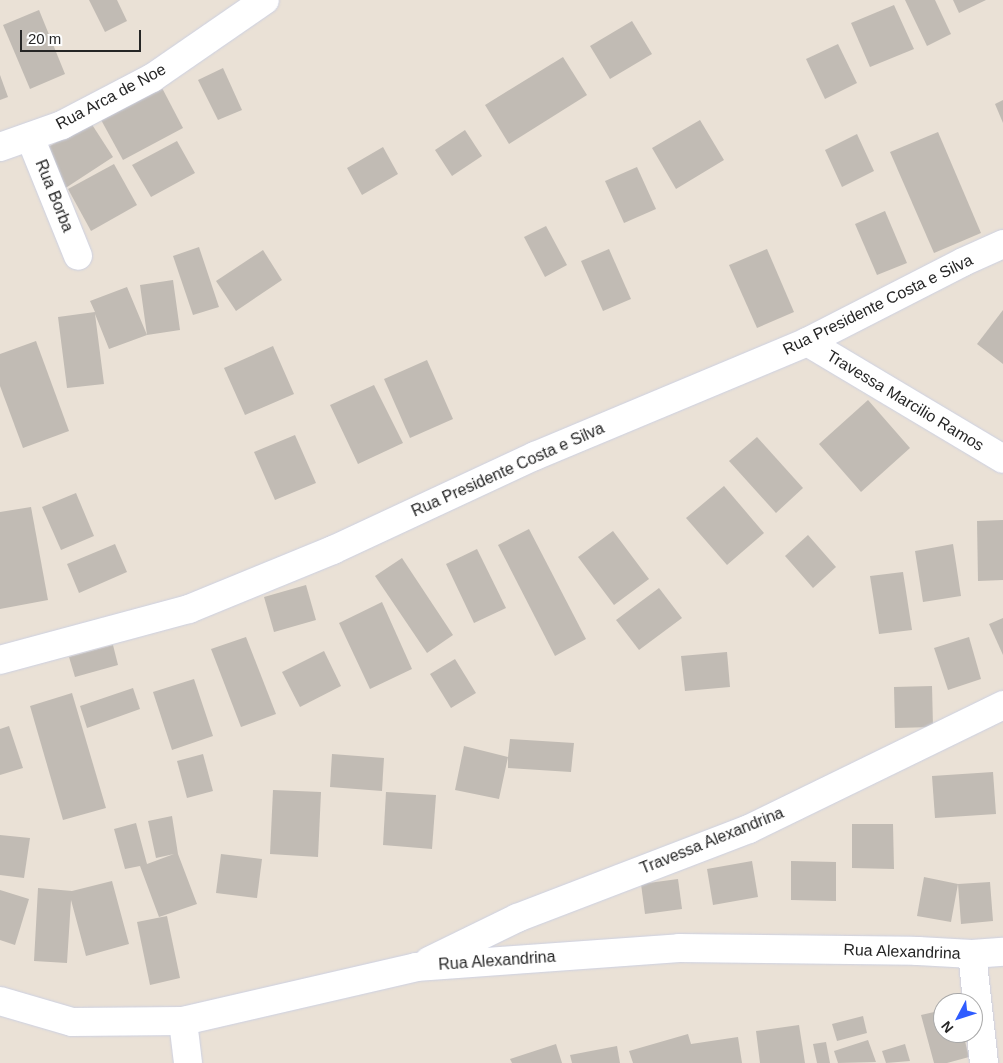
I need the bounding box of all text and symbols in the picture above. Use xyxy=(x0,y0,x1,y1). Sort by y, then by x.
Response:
scale bar xyxy=(22,20,144,52)
text: 20 m xyxy=(28,30,61,47)
street label: Rua Arca de Noe xyxy=(52,60,170,134)
street label: Rua Borba xyxy=(31,157,77,235)
street label: Rua Presidente Costa e Silva xyxy=(780,251,976,359)
street label: Travessa Marcilio Ramos xyxy=(823,346,987,456)
street label: Rua Presidente Costa e Silva xyxy=(409,419,607,521)
street label: Travessa Alexandrina xyxy=(637,803,787,879)
street label: Rua Alexandrina xyxy=(843,940,961,964)
street label: Rua Alexandrina xyxy=(437,947,557,975)
north arrow xyxy=(933,993,983,1043)
text: N xyxy=(938,1018,957,1036)

